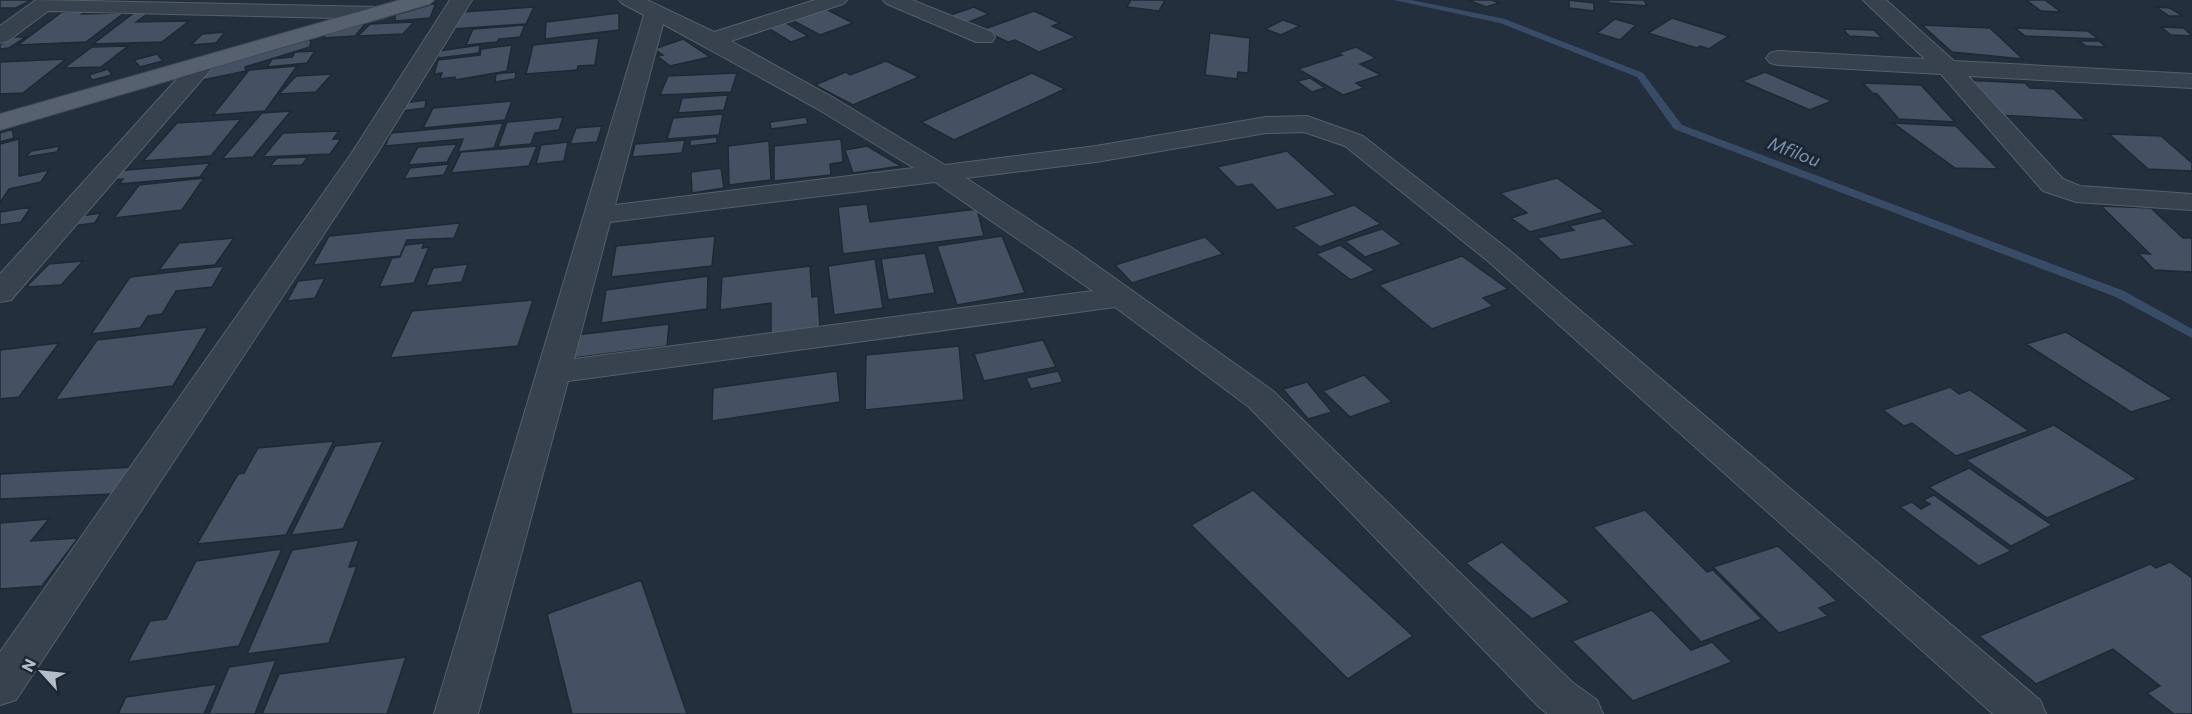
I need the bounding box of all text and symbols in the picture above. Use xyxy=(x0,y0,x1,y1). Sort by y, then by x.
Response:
water label: Mfilou xyxy=(1765,131,1823,171)
north arrow xyxy=(12,642,72,702)
text: N xyxy=(17,655,39,675)

